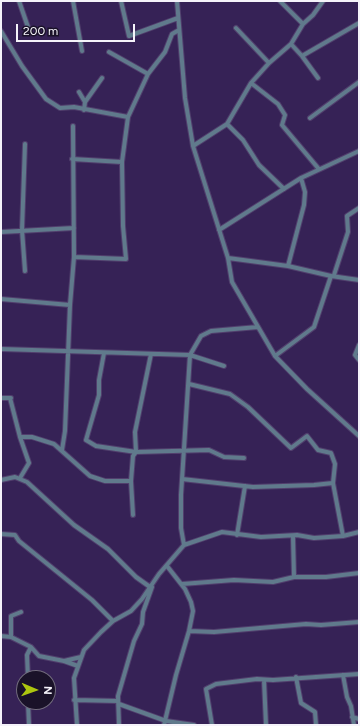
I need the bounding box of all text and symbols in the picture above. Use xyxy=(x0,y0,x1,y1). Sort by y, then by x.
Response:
scale bar xyxy=(18,16,137,42)
text: 200 m xyxy=(23,24,58,38)
north arrow xyxy=(16,670,56,710)
text: N xyxy=(41,686,54,695)

